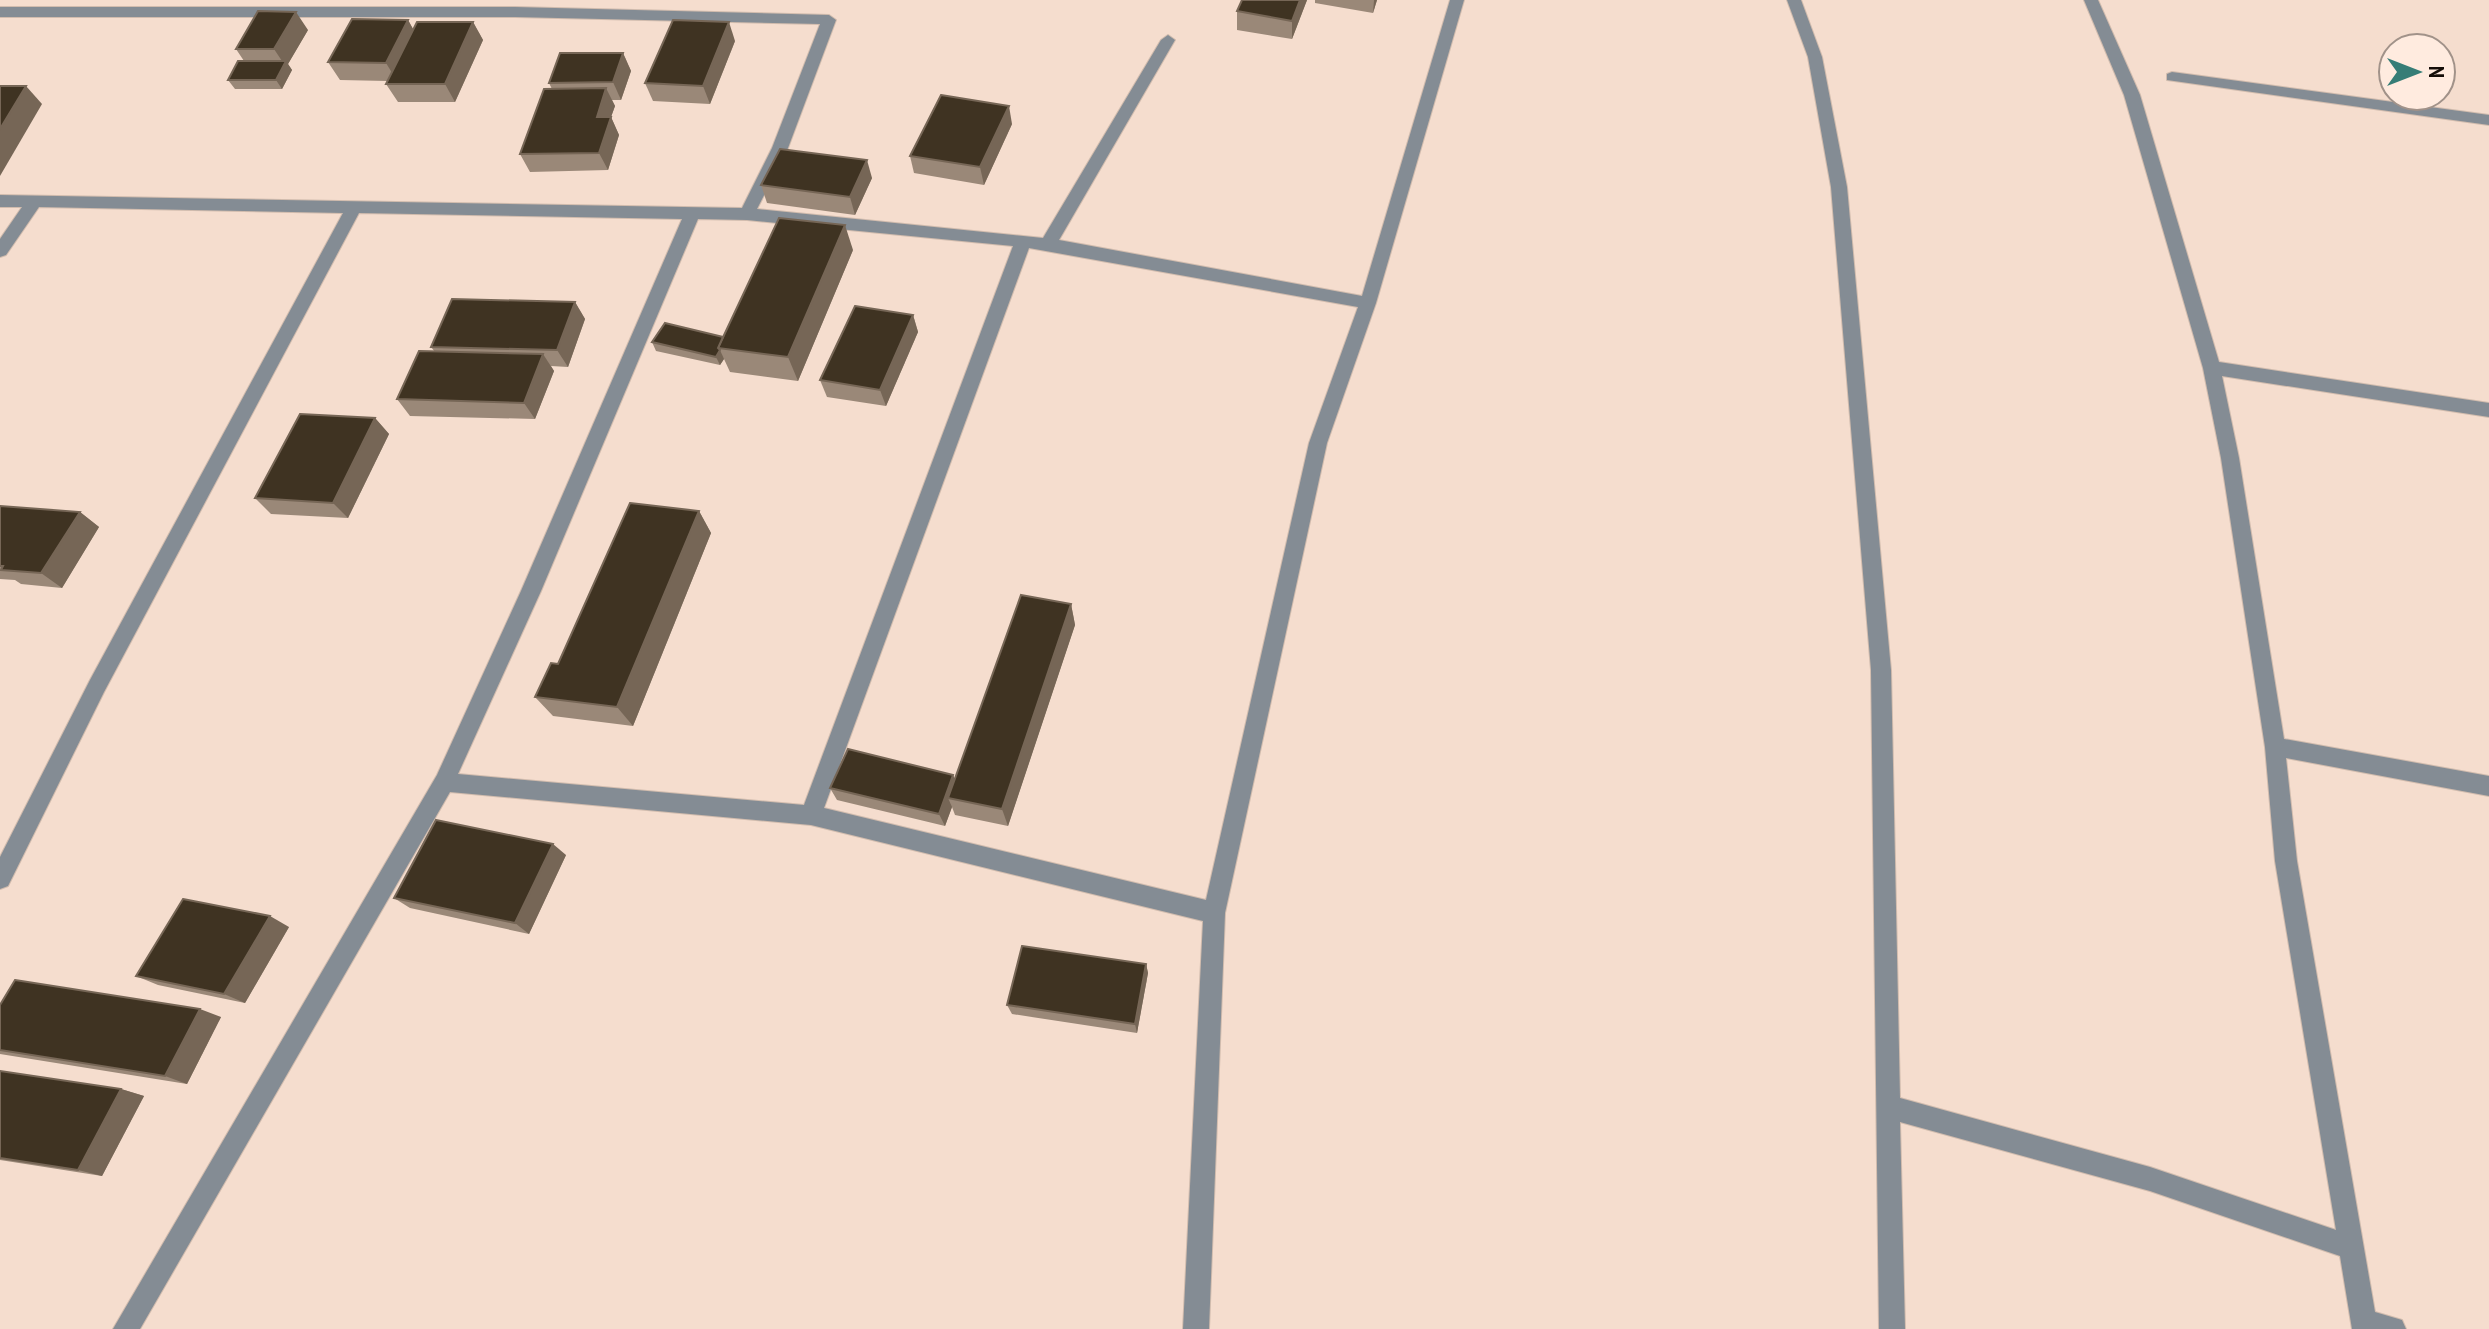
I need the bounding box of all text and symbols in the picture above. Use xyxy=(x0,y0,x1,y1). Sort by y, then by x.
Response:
north arrow xyxy=(2377,32,2457,112)
text: N xyxy=(2423,66,2451,78)

